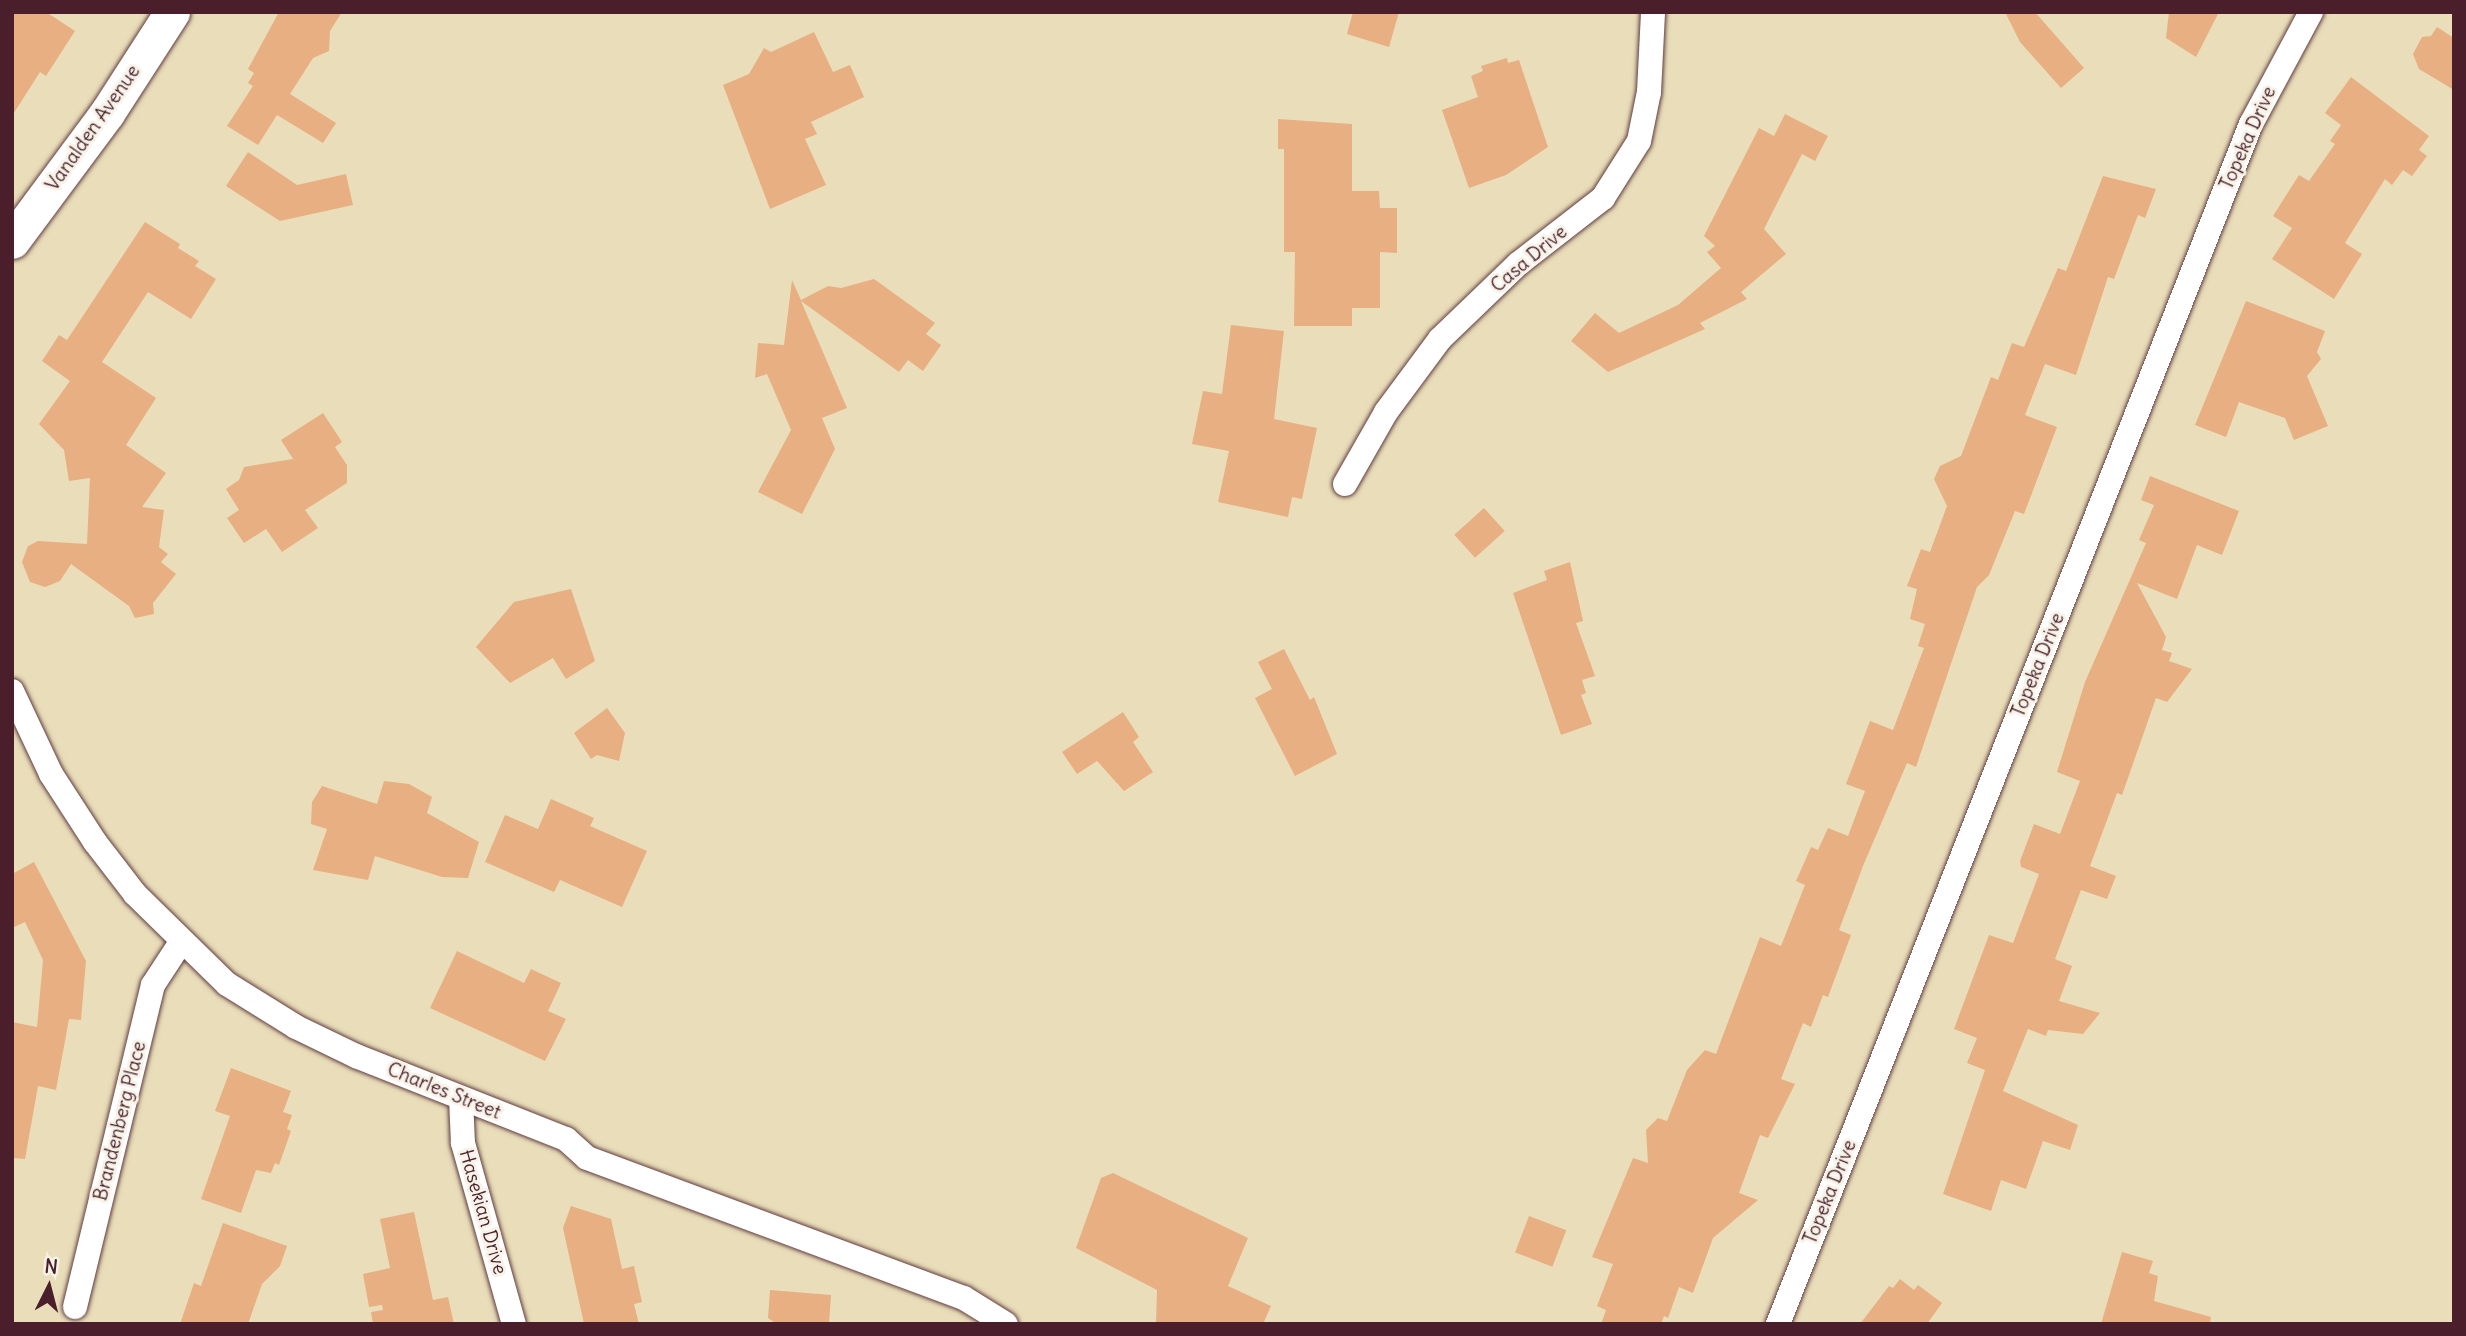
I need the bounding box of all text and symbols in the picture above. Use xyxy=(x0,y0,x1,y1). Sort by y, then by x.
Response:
street label: Vanalden Avenue xyxy=(41,61,145,195)
street label: Topeka Drive xyxy=(2215,83,2281,193)
street label: Casa Drive xyxy=(1486,221,1572,297)
street label: Topeka Drive xyxy=(2007,610,2069,720)
street label: Brandenberg Place xyxy=(89,1039,151,1203)
street label: Charles Street xyxy=(384,1058,504,1124)
street label: Topeka Drive xyxy=(1799,1137,1861,1247)
street label: Hasekian Drive xyxy=(454,1147,512,1277)
north arrow xyxy=(14,1252,84,1322)
text: N xyxy=(43,1253,59,1279)

